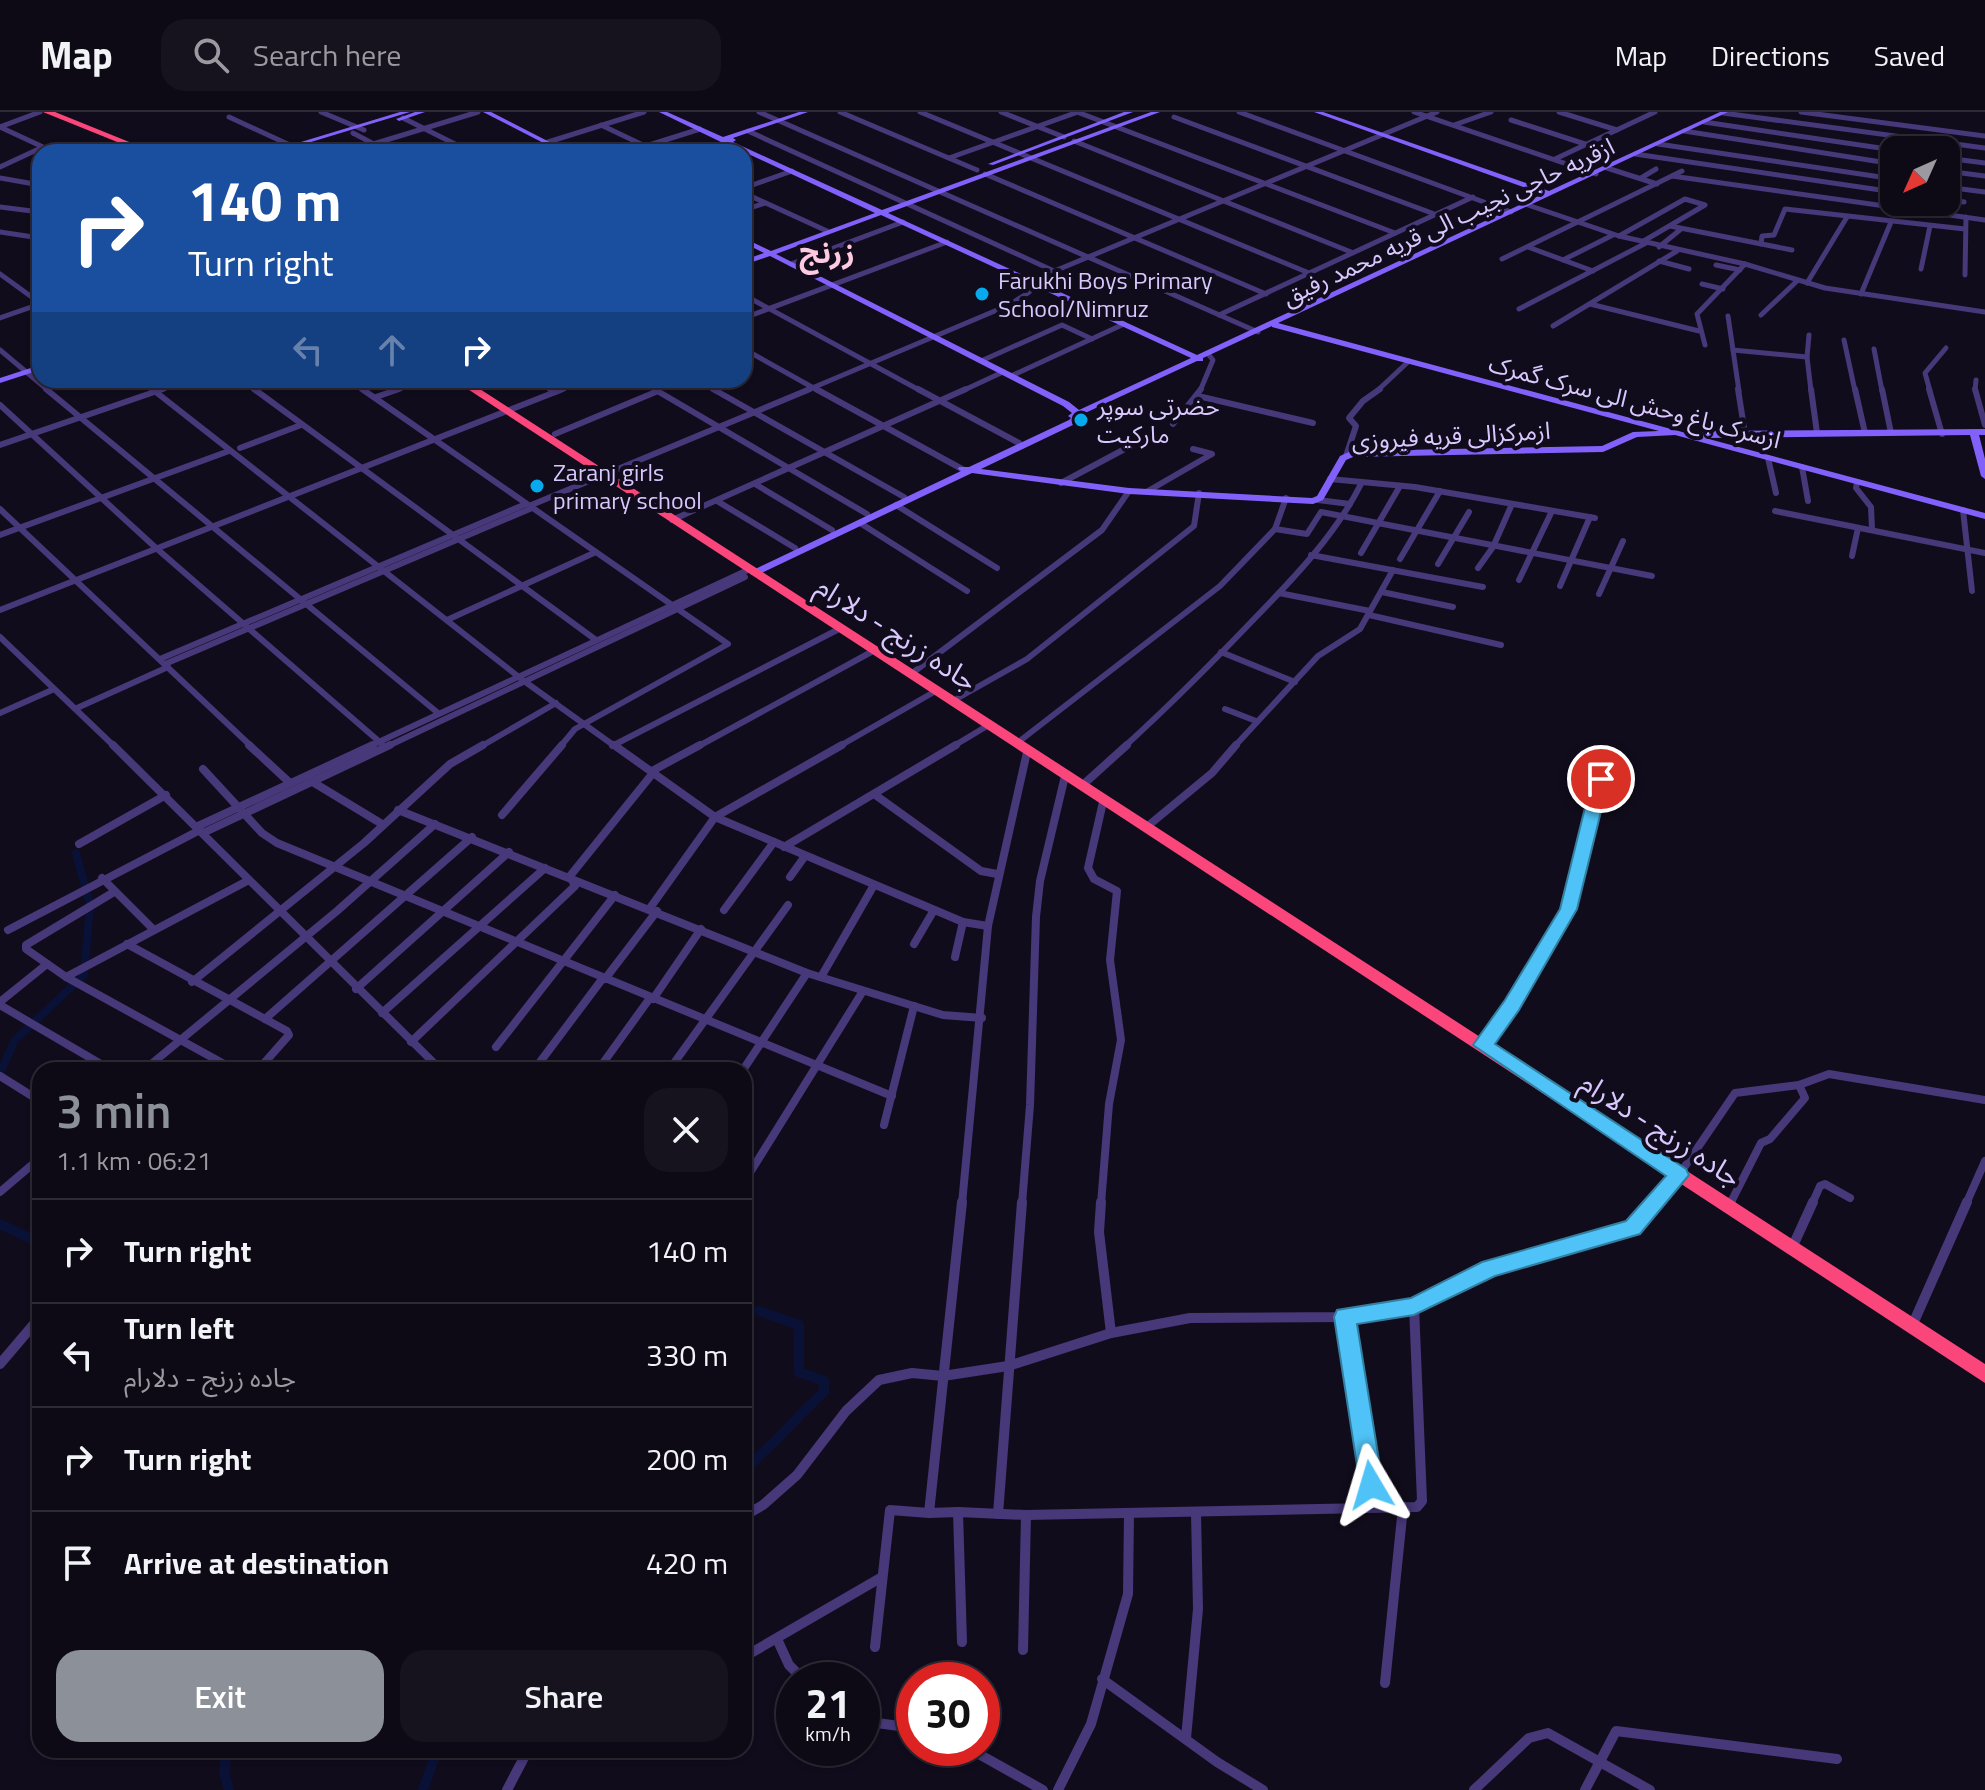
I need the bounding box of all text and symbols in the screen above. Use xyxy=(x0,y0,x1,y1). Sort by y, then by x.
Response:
search box xyxy=(161,19,721,91)
text: Map xyxy=(40,26,113,84)
text: Search here xyxy=(253,32,402,78)
icon: search xyxy=(189,33,233,77)
text: Map xyxy=(1615,34,1667,77)
text: Directions xyxy=(1711,34,1830,77)
text: Saved xyxy=(1874,34,1945,77)
street label: ازقریه حاجی نجیب الی قریه محمد رفیق xyxy=(1276,128,1620,314)
north arrow xyxy=(1880,136,1960,216)
map controls xyxy=(1880,136,1960,216)
text: 140 m xyxy=(188,158,341,243)
icon: right xyxy=(56,176,160,280)
district label: زرنج xyxy=(799,229,855,275)
text: Turn right xyxy=(188,235,333,290)
place label: Farukhi Boys Primary School/Nimruz xyxy=(998,262,1213,326)
marker: Farukhi Boys Primary School/Nimruz xyxy=(973,285,991,303)
icon: left xyxy=(286,328,330,372)
icon: ahead xyxy=(370,328,414,372)
icon: right xyxy=(454,328,498,372)
street label: ازسرک باغ وحش الی سرک گمرک xyxy=(1485,345,1785,457)
place label: حضرتی سوپر مارکیت xyxy=(1096,388,1220,452)
marker: حضرتی سوپر مارکیت xyxy=(1072,411,1090,429)
street label: ازمرکزالی قریه فیروزی xyxy=(1351,412,1551,458)
place label: Zaranj girls primary school xyxy=(553,454,702,518)
marker: Zaranj girls primary school xyxy=(528,477,546,495)
street label: جاده زرنج - دلارام xyxy=(808,565,986,701)
pin xyxy=(1567,745,1635,813)
icon: arrive xyxy=(1579,757,1623,801)
street label: جاده زرنج - دلارام xyxy=(1572,1061,1750,1197)
text: 3 min xyxy=(56,1074,171,1147)
button: close xyxy=(644,1088,728,1172)
text: 1.1 km · 06:21 xyxy=(56,1141,212,1180)
text: Turn right xyxy=(124,1228,252,1274)
text: 140 m xyxy=(646,1228,728,1274)
icon: right xyxy=(56,1229,100,1273)
text: Turn left xyxy=(124,1305,234,1351)
text: 330 m xyxy=(646,1332,728,1378)
icon: left xyxy=(56,1333,100,1377)
text: جاده زرنج - دلارام xyxy=(124,1358,296,1397)
text: Turn right xyxy=(124,1436,252,1482)
text: 200 m xyxy=(646,1436,728,1482)
icon: right xyxy=(56,1437,100,1481)
position arrow xyxy=(1329,1443,1413,1527)
text: Arrive at destination xyxy=(124,1540,389,1586)
text: 420 m xyxy=(646,1540,728,1586)
icon: arrive xyxy=(56,1541,100,1585)
button: Exit xyxy=(56,1650,384,1742)
button: Share xyxy=(400,1650,728,1742)
speed limit sign: 30 xyxy=(896,1662,1000,1766)
text: 21 xyxy=(806,1673,850,1734)
text: km/h xyxy=(805,1718,851,1749)

